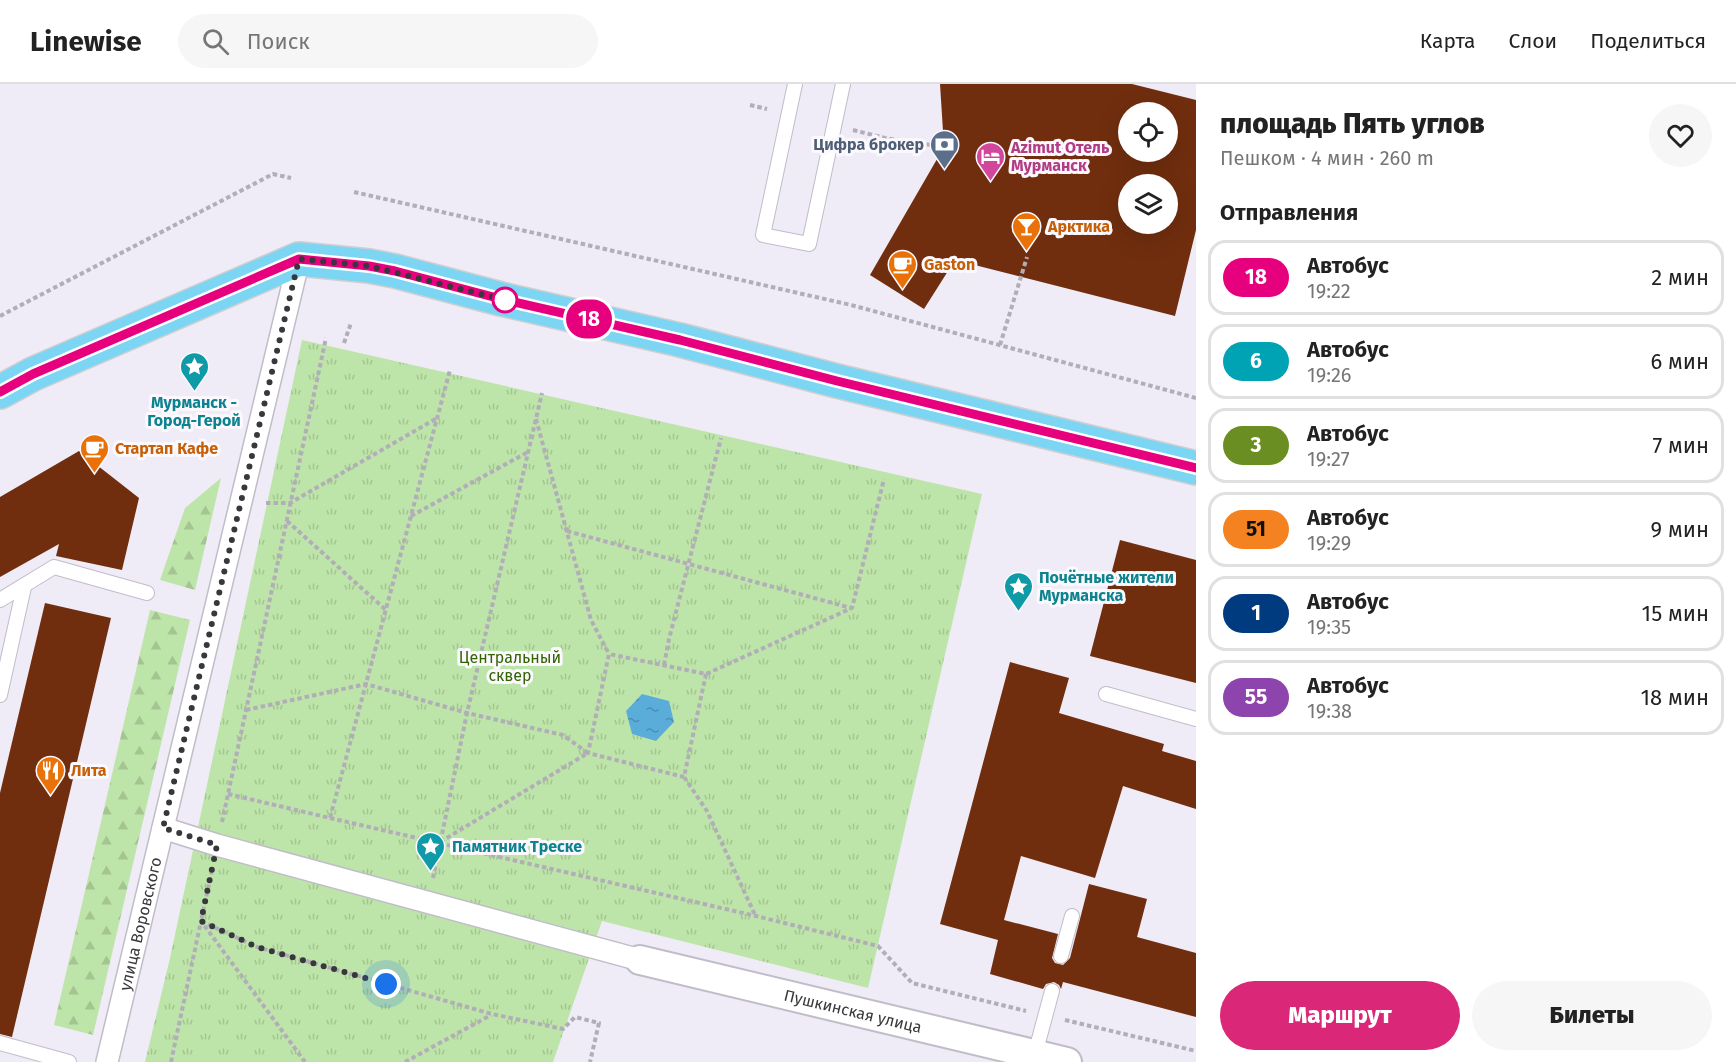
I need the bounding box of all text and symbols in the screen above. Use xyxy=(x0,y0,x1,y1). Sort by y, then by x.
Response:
search box xyxy=(178,14,598,68)
text: Linewise xyxy=(30,25,142,58)
icon: search xyxy=(199,25,232,58)
text: Поиск xyxy=(247,28,310,55)
text: Карта xyxy=(1420,28,1476,54)
text: Слои xyxy=(1509,28,1557,54)
text: Поделиться xyxy=(1590,28,1706,54)
map controls xyxy=(1118,102,1178,234)
button: locate xyxy=(1118,102,1178,162)
button: heart xyxy=(1649,104,1712,167)
text: площадь Пять углов xyxy=(1220,107,1485,140)
bank icon: Цифра брокер xyxy=(929,128,961,170)
place label: Цифра брокер xyxy=(813,135,924,154)
place label: Azimut Отель Мурманск xyxy=(1010,138,1110,175)
hotel icon: Azimut Отель Мурманск xyxy=(974,140,1006,182)
text: Пешком · 4 мин · 260 m xyxy=(1220,146,1434,170)
button: layers xyxy=(1118,174,1178,234)
text: Отправления xyxy=(1220,199,1358,226)
bar icon: Арктика xyxy=(1011,210,1043,252)
place label: Арктика xyxy=(1047,217,1110,236)
cafe icon: Gaston xyxy=(887,248,919,290)
text: Автобус xyxy=(1307,252,1389,279)
place label: Gaston xyxy=(924,255,975,274)
text: 18 xyxy=(1245,264,1267,290)
text: 2 мин xyxy=(1651,264,1709,291)
text: 19:22 xyxy=(1307,279,1351,303)
unlabelled marker xyxy=(492,287,518,313)
line badge: 18 xyxy=(562,300,616,338)
text: 18 xyxy=(578,306,600,332)
text: Автобус xyxy=(1307,336,1389,363)
text: 6 xyxy=(1250,348,1262,374)
text: 6 мин xyxy=(1650,348,1709,375)
place icon: Мурманск - Город-Герой xyxy=(178,350,210,392)
text: 19:26 xyxy=(1307,363,1352,387)
place label: Мурманск - Город-Герой xyxy=(147,393,241,430)
text: Автобус xyxy=(1307,420,1389,447)
cafe icon: Стартап Кафе xyxy=(78,432,110,474)
text: 3 xyxy=(1251,432,1261,458)
text: 7 мин xyxy=(1652,432,1709,459)
place label: Стартап Кафе xyxy=(115,439,218,458)
text: 19:27 xyxy=(1307,447,1350,471)
text: Автобус xyxy=(1307,504,1389,531)
text: 51 xyxy=(1246,516,1266,542)
text: 9 мин xyxy=(1651,516,1709,543)
text: 19:29 xyxy=(1307,531,1351,555)
place label: Почётные жители Мурманска xyxy=(1039,568,1174,605)
place icon: Почётные жители Мурманска xyxy=(1002,570,1034,612)
text: Автобус xyxy=(1307,588,1389,615)
text: 1 xyxy=(1251,600,1261,626)
text: 15 мин xyxy=(1642,600,1709,627)
text: 19:35 xyxy=(1307,615,1351,639)
park label: Центральный сквер xyxy=(459,648,561,685)
text: Автобус xyxy=(1307,672,1389,699)
text: 55 xyxy=(1245,684,1267,710)
text: 18 мин xyxy=(1641,684,1709,711)
text: 19:38 xyxy=(1307,699,1352,723)
restaurant icon: Лита xyxy=(34,754,66,796)
place label: Лита xyxy=(71,761,107,780)
place icon: Памятник Треске xyxy=(415,830,447,872)
place label: Памятник Треске xyxy=(452,837,582,856)
street label: улица Воровского xyxy=(115,855,165,993)
your location xyxy=(371,969,401,999)
button: Маршрут xyxy=(1220,981,1460,1050)
button: Билеты xyxy=(1472,981,1712,1050)
street label: Пушкинская улица xyxy=(782,985,924,1037)

